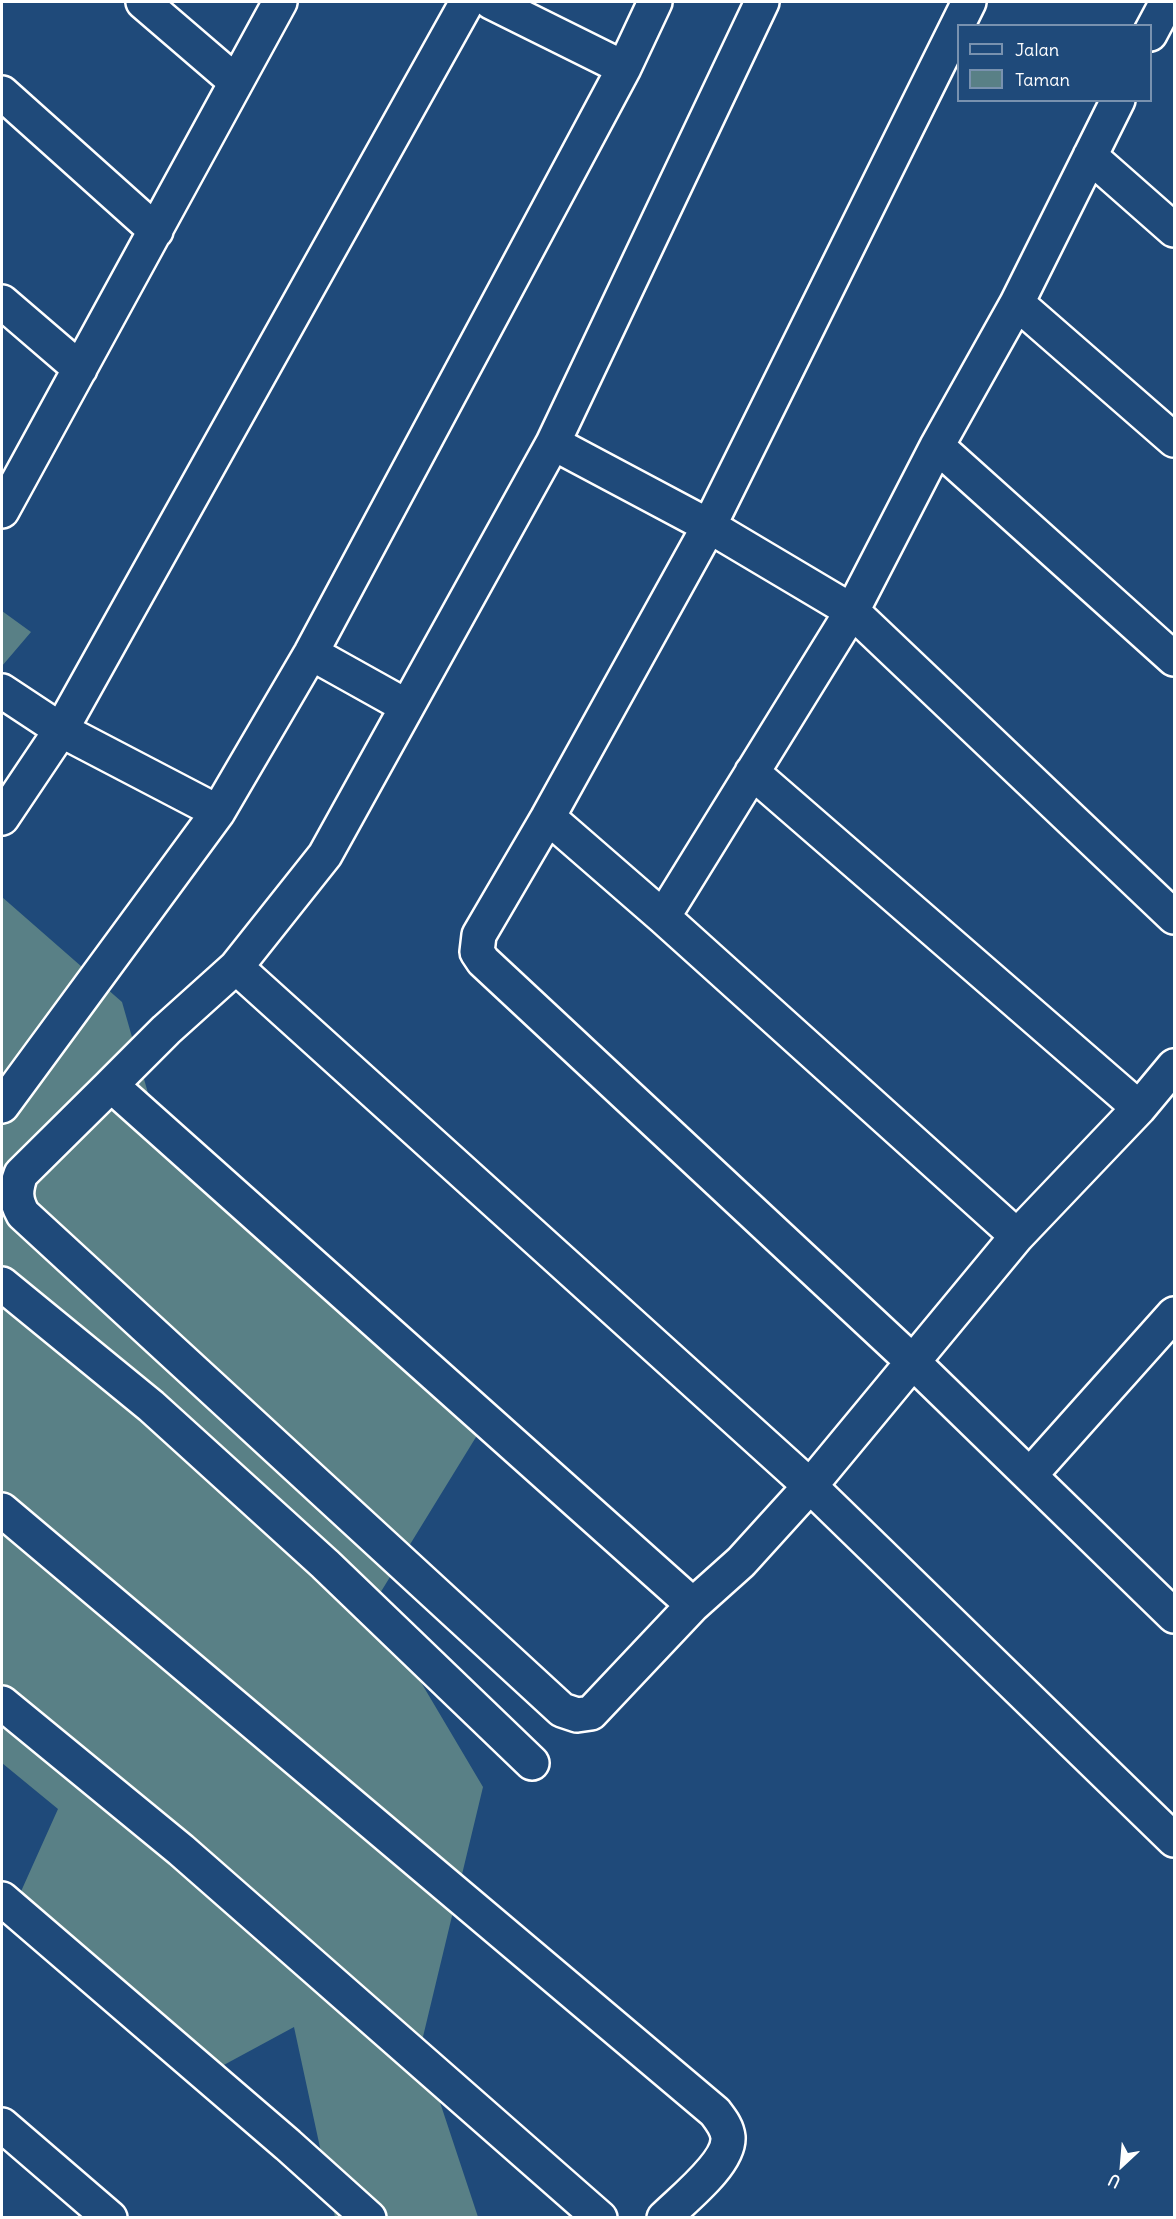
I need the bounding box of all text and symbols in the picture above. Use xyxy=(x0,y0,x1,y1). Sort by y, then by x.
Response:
legend xyxy=(957,24,1152,102)
text: Jalan xyxy=(1015,38,1059,61)
text: Taman xyxy=(1015,68,1070,91)
north arrow xyxy=(1092,2135,1152,2195)
text: U xyxy=(1105,2170,1123,2193)

